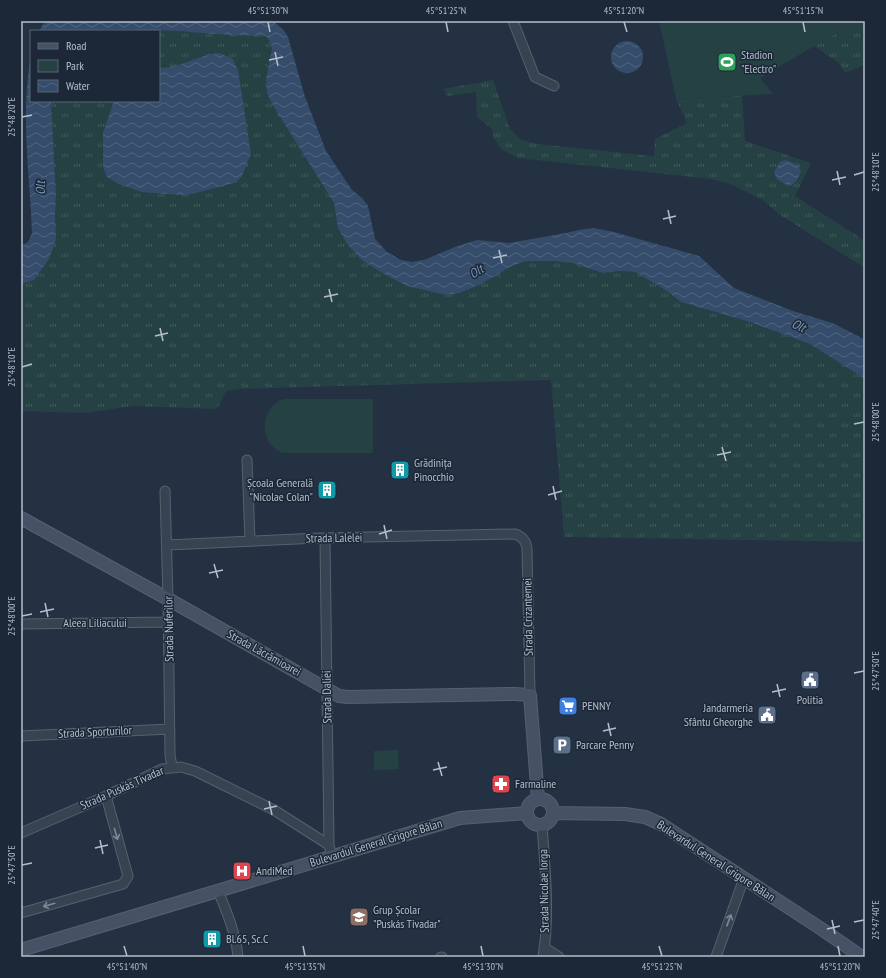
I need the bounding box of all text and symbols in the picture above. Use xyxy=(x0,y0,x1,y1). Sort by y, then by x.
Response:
text: 45°51'30"N xyxy=(248,4,288,17)
text: 45°51'25"N xyxy=(426,4,466,17)
text: 45°51'20"N xyxy=(604,4,644,17)
text: 45°51'15"N xyxy=(783,4,823,17)
legend xyxy=(30,30,160,102)
text: Road xyxy=(66,38,86,53)
place label: Stadion "Electro" xyxy=(741,47,776,76)
sports icon: Stadion "Electro" xyxy=(716,51,738,73)
text: Park xyxy=(66,58,84,73)
text: Water xyxy=(66,78,91,93)
text: 25°48'20"E xyxy=(5,97,18,137)
text: 25°48'10"E xyxy=(869,152,882,192)
water label: Olt xyxy=(32,180,49,195)
water label: Olt xyxy=(466,260,488,282)
water label: Olt xyxy=(789,315,810,337)
text: 25°48'10"E xyxy=(5,347,18,387)
text: 25°48'00"E xyxy=(869,402,882,442)
place label: Grădinița Pinocchio xyxy=(414,455,454,484)
building icon: Grădinița Pinocchio xyxy=(389,459,411,481)
place label: Școala Generală "Nicolae Colan" xyxy=(247,475,313,504)
building icon: Școala Generală "Nicolae Colan" xyxy=(316,479,338,501)
street label: Strada Lalelei xyxy=(305,530,363,545)
street label: Strada Crizantemei xyxy=(519,578,536,656)
street label: Strada Nuferilor xyxy=(160,595,177,662)
text: 25°48'00"E xyxy=(5,596,18,636)
street label: Aleea Liliacului xyxy=(63,615,127,630)
street label: Strada Lăcrămioarei xyxy=(225,626,304,679)
text: 25°47'50"E xyxy=(869,651,882,691)
public building icon: Politia xyxy=(799,669,821,691)
street label: Strada Daliei xyxy=(319,670,334,724)
place label: Politia xyxy=(797,692,823,707)
supermarket icon: PENNY xyxy=(557,695,579,717)
place label: PENNY xyxy=(582,698,611,713)
place label: Jandarmeria Sfântu Gheorghe xyxy=(684,700,753,729)
public building icon: Jandarmeria Sfântu Gheorghe xyxy=(756,704,778,726)
street label: Strada Sporturilor xyxy=(58,722,133,741)
parking icon: Parcare Penny xyxy=(551,734,573,756)
place label: Parcare Penny xyxy=(576,737,635,752)
street label: Strada Puskás Tivadar xyxy=(78,762,167,813)
pharmacy icon: Farmaline xyxy=(490,773,512,795)
place label: Farmaline xyxy=(515,776,556,791)
street label: Bulevardul General Grigore Bălan xyxy=(308,815,444,870)
street label: Bulevardul General Grigore Bălan xyxy=(654,817,778,904)
one-way arrow xyxy=(113,827,120,840)
text: 25°47'50"E xyxy=(5,845,18,885)
street label: Strada Nicolae Iorga xyxy=(535,849,552,933)
hospital icon: AndiMed xyxy=(231,860,253,882)
place label: AndiMed xyxy=(256,863,293,878)
text: 25°47'40"E xyxy=(869,900,882,940)
one-way arrow xyxy=(43,902,56,909)
place label: Grup Școlar "Puskás Tivadar" xyxy=(373,902,441,931)
school or university icon: Grup Școlar "Puskás Tivadar" xyxy=(348,906,370,928)
one-way arrow xyxy=(726,915,734,927)
building icon: Bl.65, Sc.C xyxy=(201,928,223,950)
place label: Bl.65, Sc.C xyxy=(226,931,269,946)
text: 45°51'40"N xyxy=(107,960,147,973)
text: 45°51'35"N xyxy=(285,960,325,973)
text: 45°51'30"N xyxy=(463,960,503,973)
text: 45°51'25"N xyxy=(642,960,682,973)
text: 45°51'20"N xyxy=(820,960,860,973)

